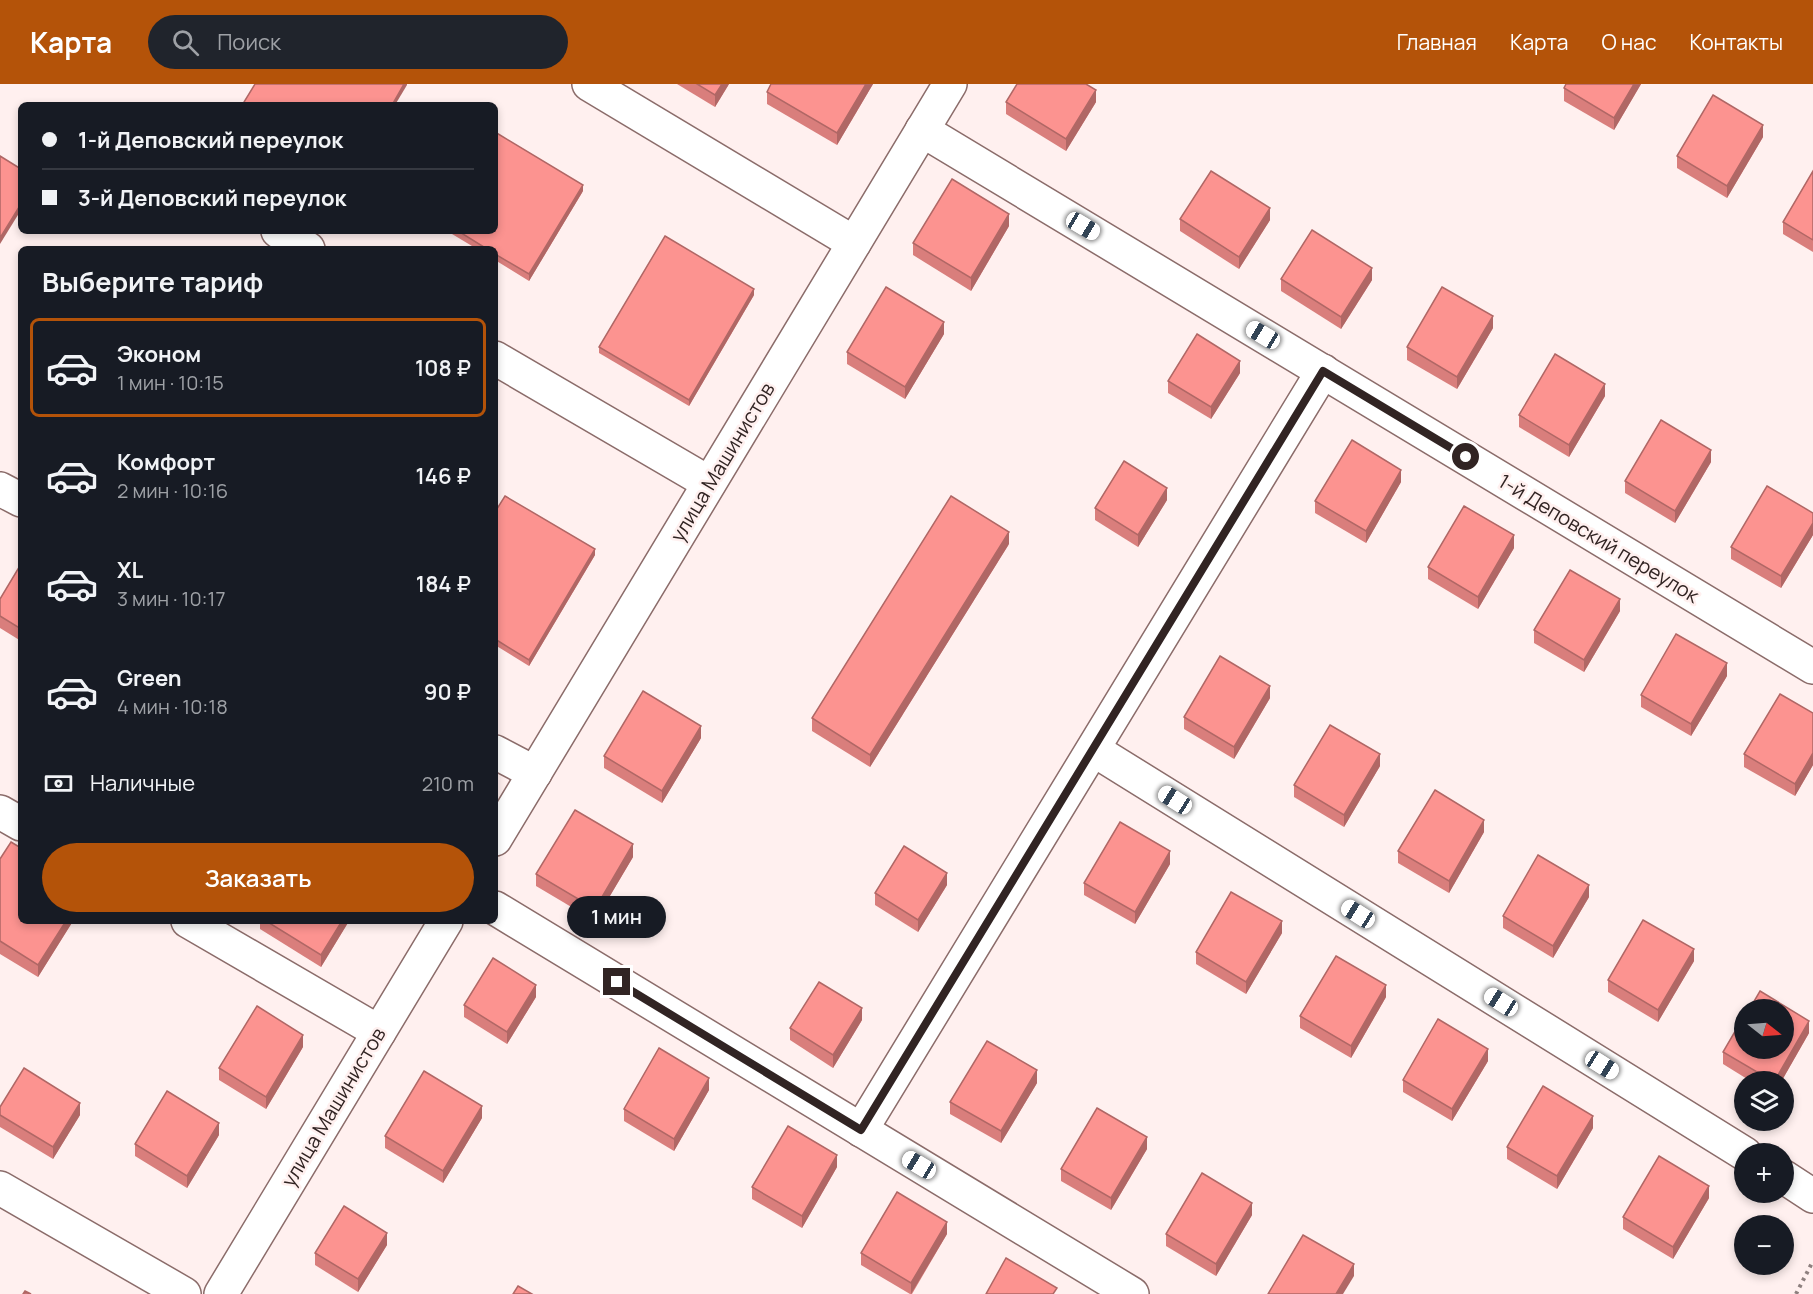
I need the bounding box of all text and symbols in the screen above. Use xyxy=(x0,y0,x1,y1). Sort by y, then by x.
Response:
search box xyxy=(148,15,568,69)
text: Карта xyxy=(30,23,112,61)
icon: search xyxy=(169,26,202,59)
text: Поиск xyxy=(217,27,281,57)
text: Главная xyxy=(1397,28,1477,56)
text: Карта xyxy=(1510,28,1568,56)
text: О нас xyxy=(1601,28,1657,56)
text: Контакты xyxy=(1690,28,1783,56)
text: 1-й Деповский переулок xyxy=(78,125,343,155)
text: 3-й Деповский переулок xyxy=(78,183,346,213)
car xyxy=(1063,209,1103,243)
text: Выберите тариф xyxy=(42,263,263,300)
car xyxy=(1243,318,1283,352)
text: Эконом xyxy=(117,339,201,369)
icon: car xyxy=(45,341,99,395)
text: 108 ₽ xyxy=(415,353,471,383)
text: 1 мин · 10:15 xyxy=(117,369,224,396)
street label: улица Машинистов xyxy=(664,377,780,547)
route start xyxy=(1452,443,1479,470)
text: Комфорт xyxy=(117,447,215,477)
icon: car xyxy=(45,449,99,503)
text: 146 ₽ xyxy=(415,461,471,491)
street label: 1-й Деповский переулок xyxy=(1494,467,1705,609)
text: 2 мин · 10:16 xyxy=(117,477,228,504)
text: XL xyxy=(117,555,143,585)
icon: car xyxy=(45,557,99,611)
text: 184 ₽ xyxy=(416,569,471,599)
text: 3 мин · 10:17 xyxy=(117,585,225,612)
text: Green xyxy=(117,663,182,693)
icon: car xyxy=(45,665,99,719)
text: 90 ₽ xyxy=(424,677,471,707)
text: 4 мин · 10:18 xyxy=(117,693,228,720)
icon: cash xyxy=(42,767,75,800)
text: Наличные xyxy=(90,768,195,798)
text: 210 m xyxy=(422,770,474,797)
car xyxy=(1155,783,1195,817)
button: Заказать xyxy=(42,843,474,912)
callout: 1 мин xyxy=(568,895,666,937)
car xyxy=(1338,897,1378,931)
text: 1 мин xyxy=(591,903,642,930)
route end xyxy=(603,968,630,995)
car xyxy=(1481,985,1521,1019)
north arrow xyxy=(1734,999,1794,1059)
map controls xyxy=(1734,999,1794,1275)
street label: улица Машинистов xyxy=(275,1022,391,1192)
car xyxy=(1582,1048,1622,1082)
button: layers xyxy=(1734,1071,1794,1131)
button: + xyxy=(1734,1143,1794,1203)
car xyxy=(899,1148,939,1182)
button: − xyxy=(1734,1215,1794,1275)

